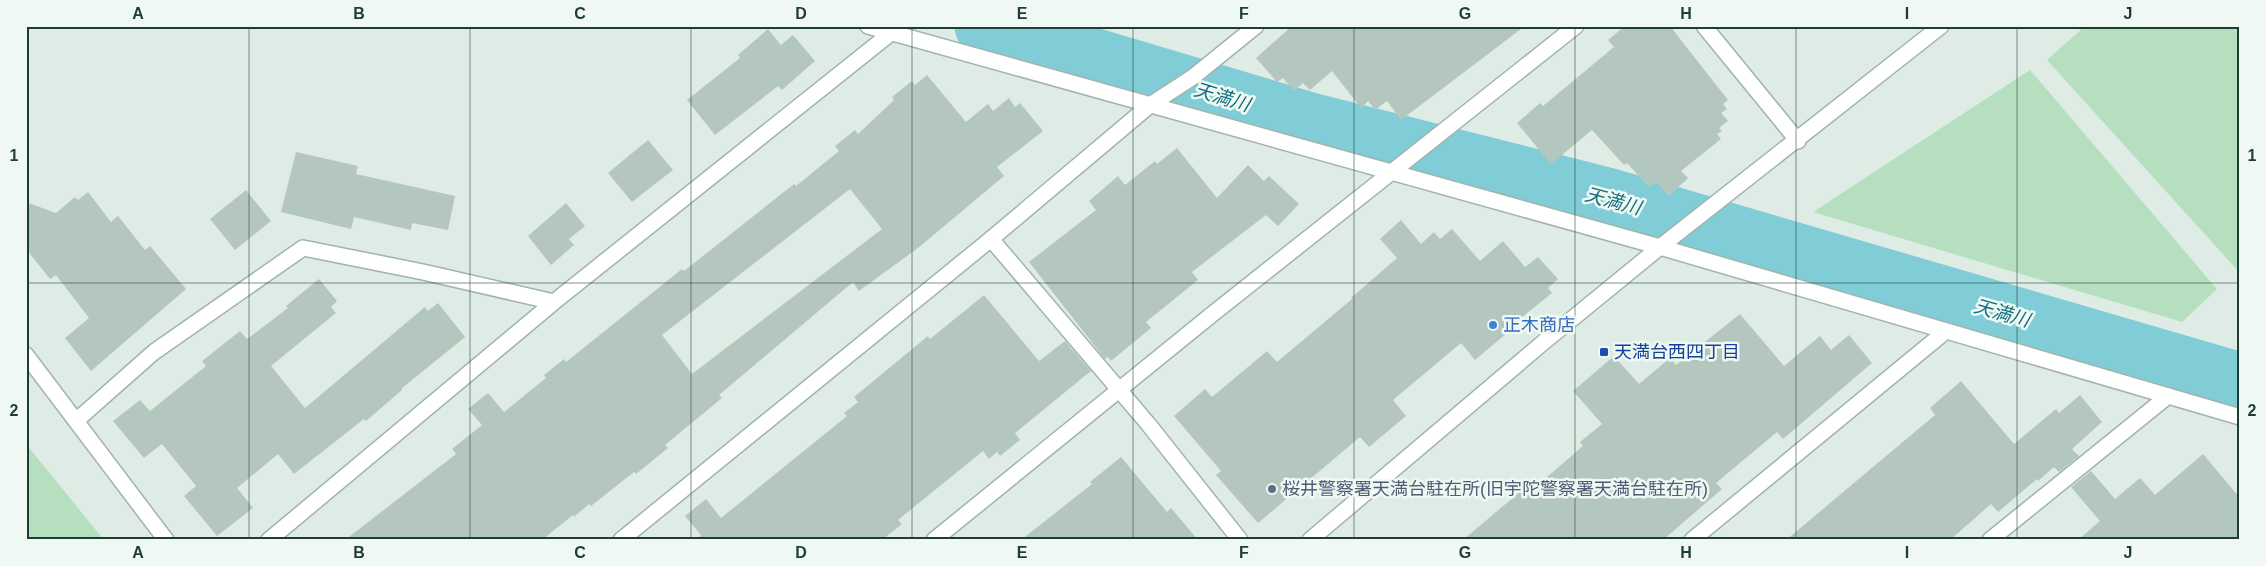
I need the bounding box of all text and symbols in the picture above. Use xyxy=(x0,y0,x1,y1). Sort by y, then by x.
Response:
text: A xyxy=(132,5,144,22)
text: B xyxy=(353,5,365,22)
text: C xyxy=(574,5,586,22)
text: D xyxy=(795,5,807,22)
text: E xyxy=(1017,5,1028,22)
text: F xyxy=(1239,5,1249,22)
text: G xyxy=(1459,5,1471,22)
text: H xyxy=(1680,5,1692,22)
text: I xyxy=(1905,5,1909,22)
text: J xyxy=(2124,5,2132,22)
water label: 天満川 xyxy=(1192,79,1254,116)
text: 1 xyxy=(10,147,19,164)
text: 1 xyxy=(2248,147,2257,164)
water label: 天満川 xyxy=(1583,183,1645,219)
water label: 天満川 xyxy=(1972,295,2034,331)
place label: 正木商店 xyxy=(1503,315,1575,335)
marker: 正木商店 xyxy=(1487,319,1499,331)
place label: 天満台西四丁目 xyxy=(1614,342,1740,362)
marker: 天満台西四丁目 xyxy=(1598,346,1610,358)
text: 2 xyxy=(10,402,19,419)
text: 2 xyxy=(2248,402,2257,419)
place label: 桜井警察署天満台駐在所(旧宇陀警察署天満台駐在所) xyxy=(1282,479,1708,499)
marker: 桜井警察署天満台駐在所(旧宇陀警察署天満台駐在所) xyxy=(1266,483,1278,495)
text: A xyxy=(132,544,144,561)
text: B xyxy=(353,544,365,561)
text: C xyxy=(574,544,586,561)
text: D xyxy=(795,544,807,561)
text: E xyxy=(1017,544,1028,561)
text: F xyxy=(1239,544,1249,561)
text: G xyxy=(1459,544,1471,561)
text: H xyxy=(1680,544,1692,561)
text: I xyxy=(1905,544,1909,561)
text: J xyxy=(2124,544,2132,561)

